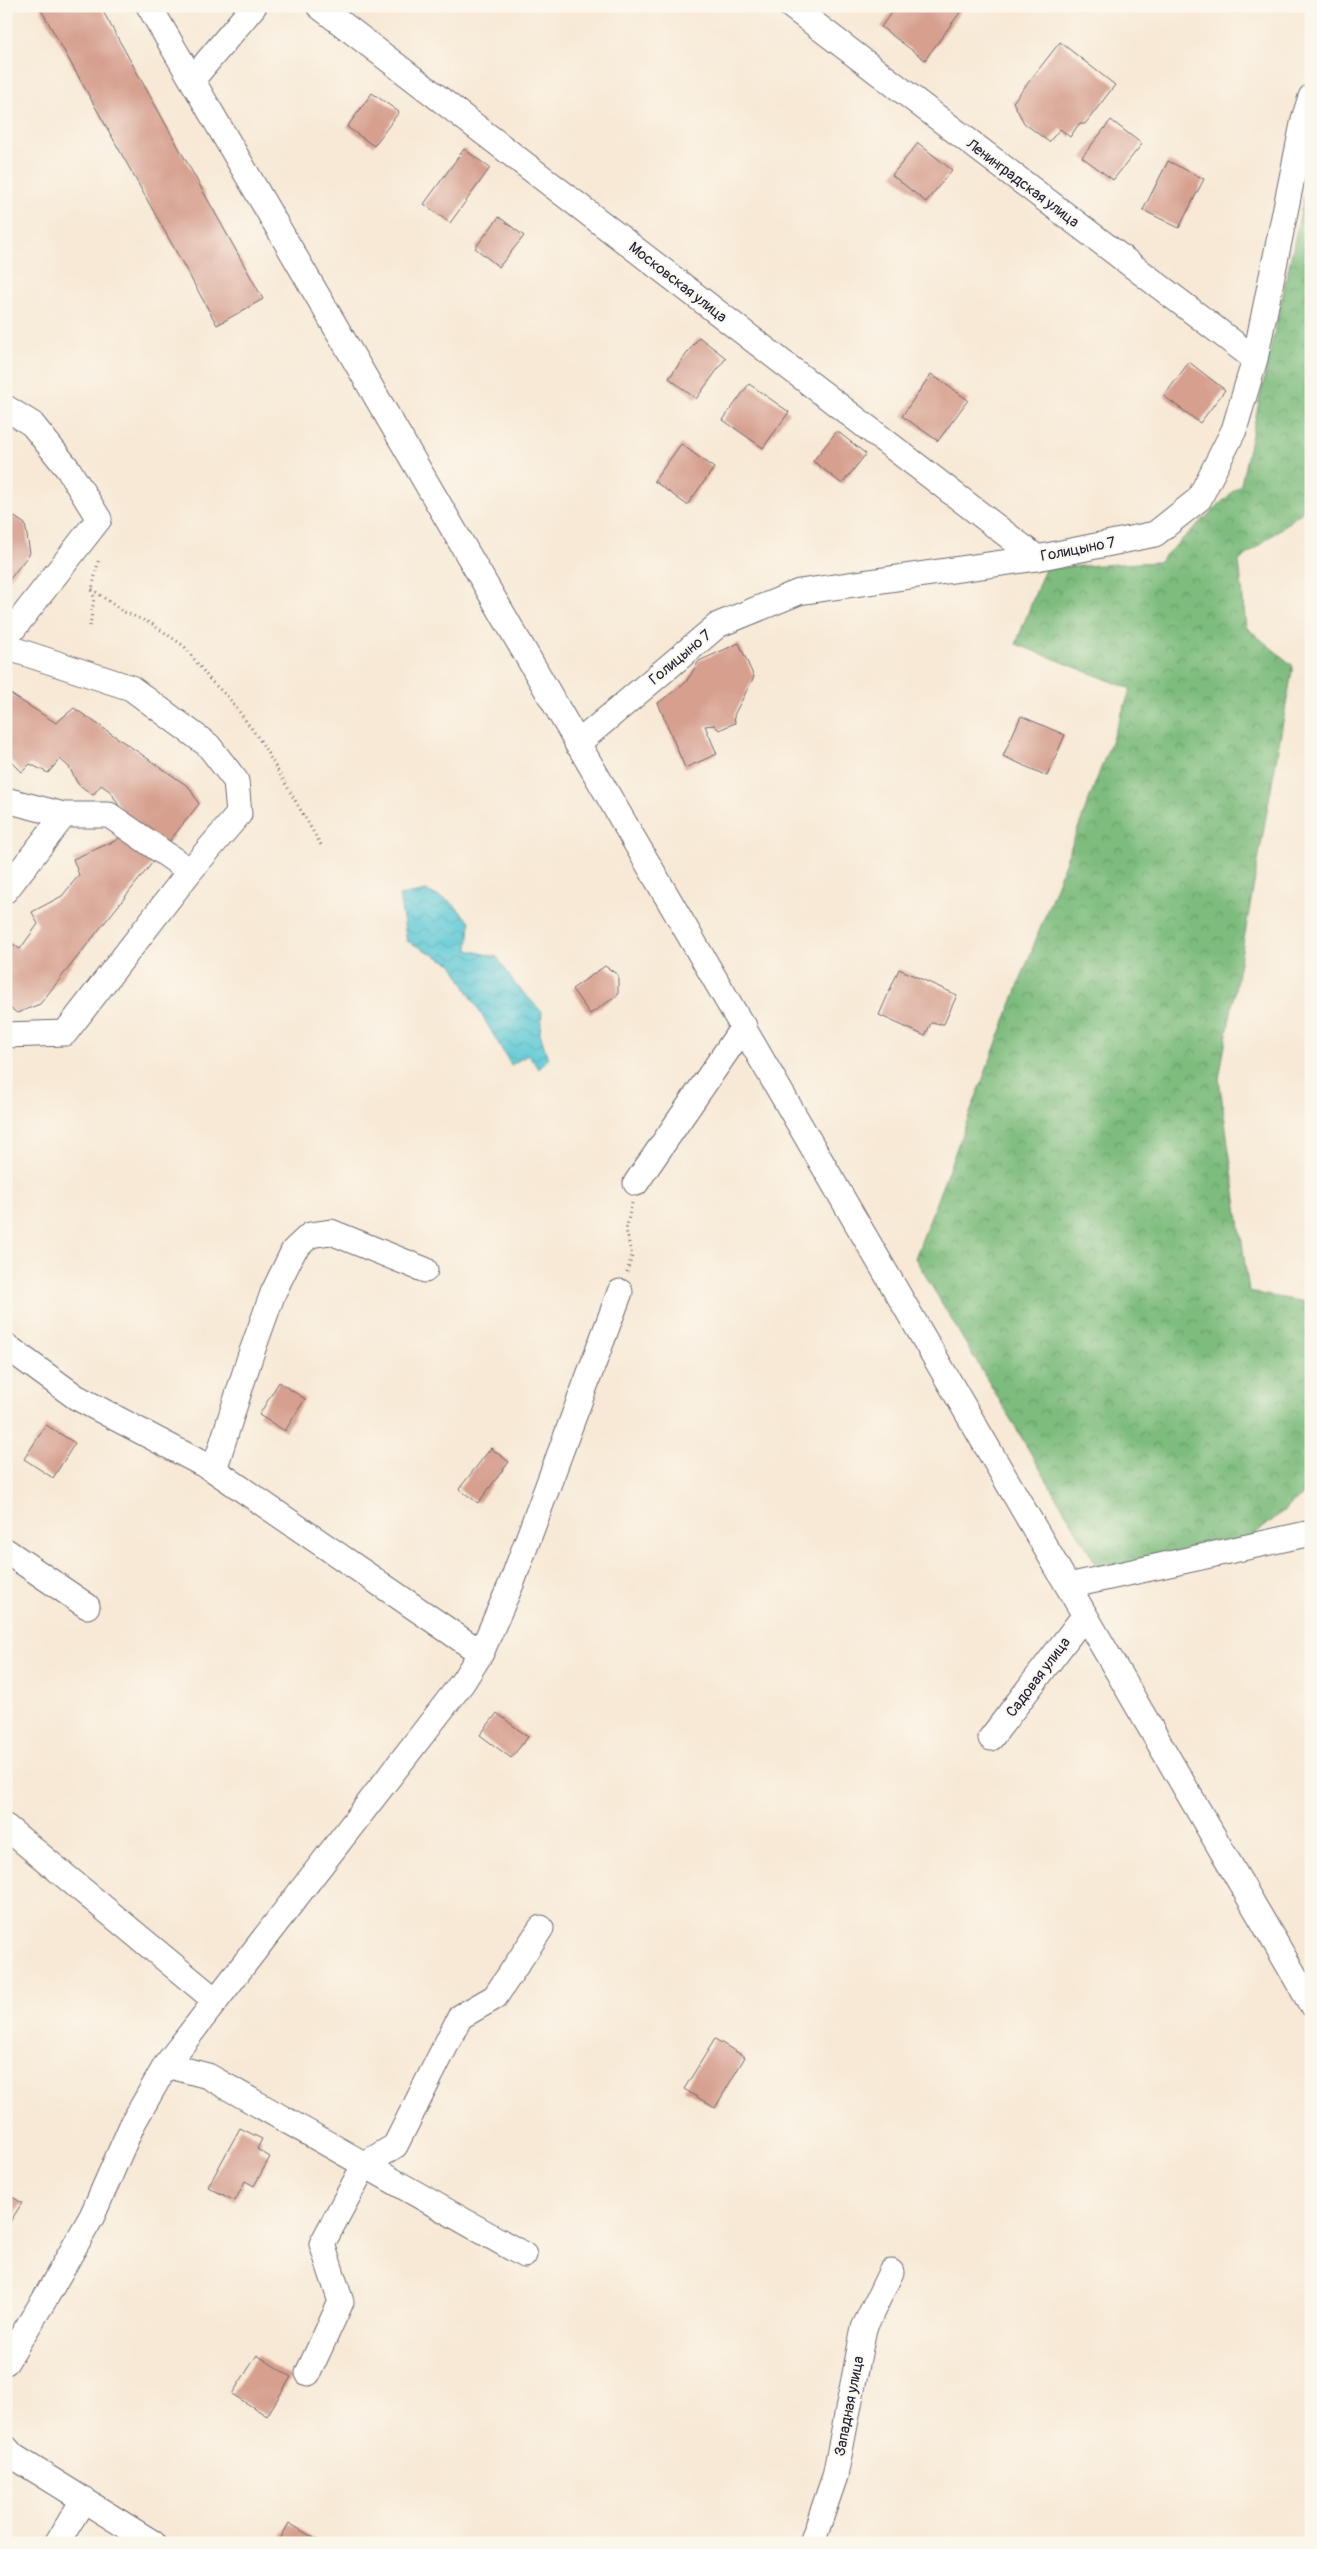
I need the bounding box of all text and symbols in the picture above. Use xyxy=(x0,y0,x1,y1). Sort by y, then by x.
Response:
street label: Ленинградская улица xyxy=(962,134,1083,232)
street label: Московская улица xyxy=(625,238,731,327)
street label: Голицыно 7 xyxy=(1039,533,1117,566)
street label: Голицыно 7 xyxy=(645,626,715,689)
street label: Садовая улица xyxy=(1002,1634,1075,1721)
street label: Западная улица xyxy=(830,2354,869,2458)

